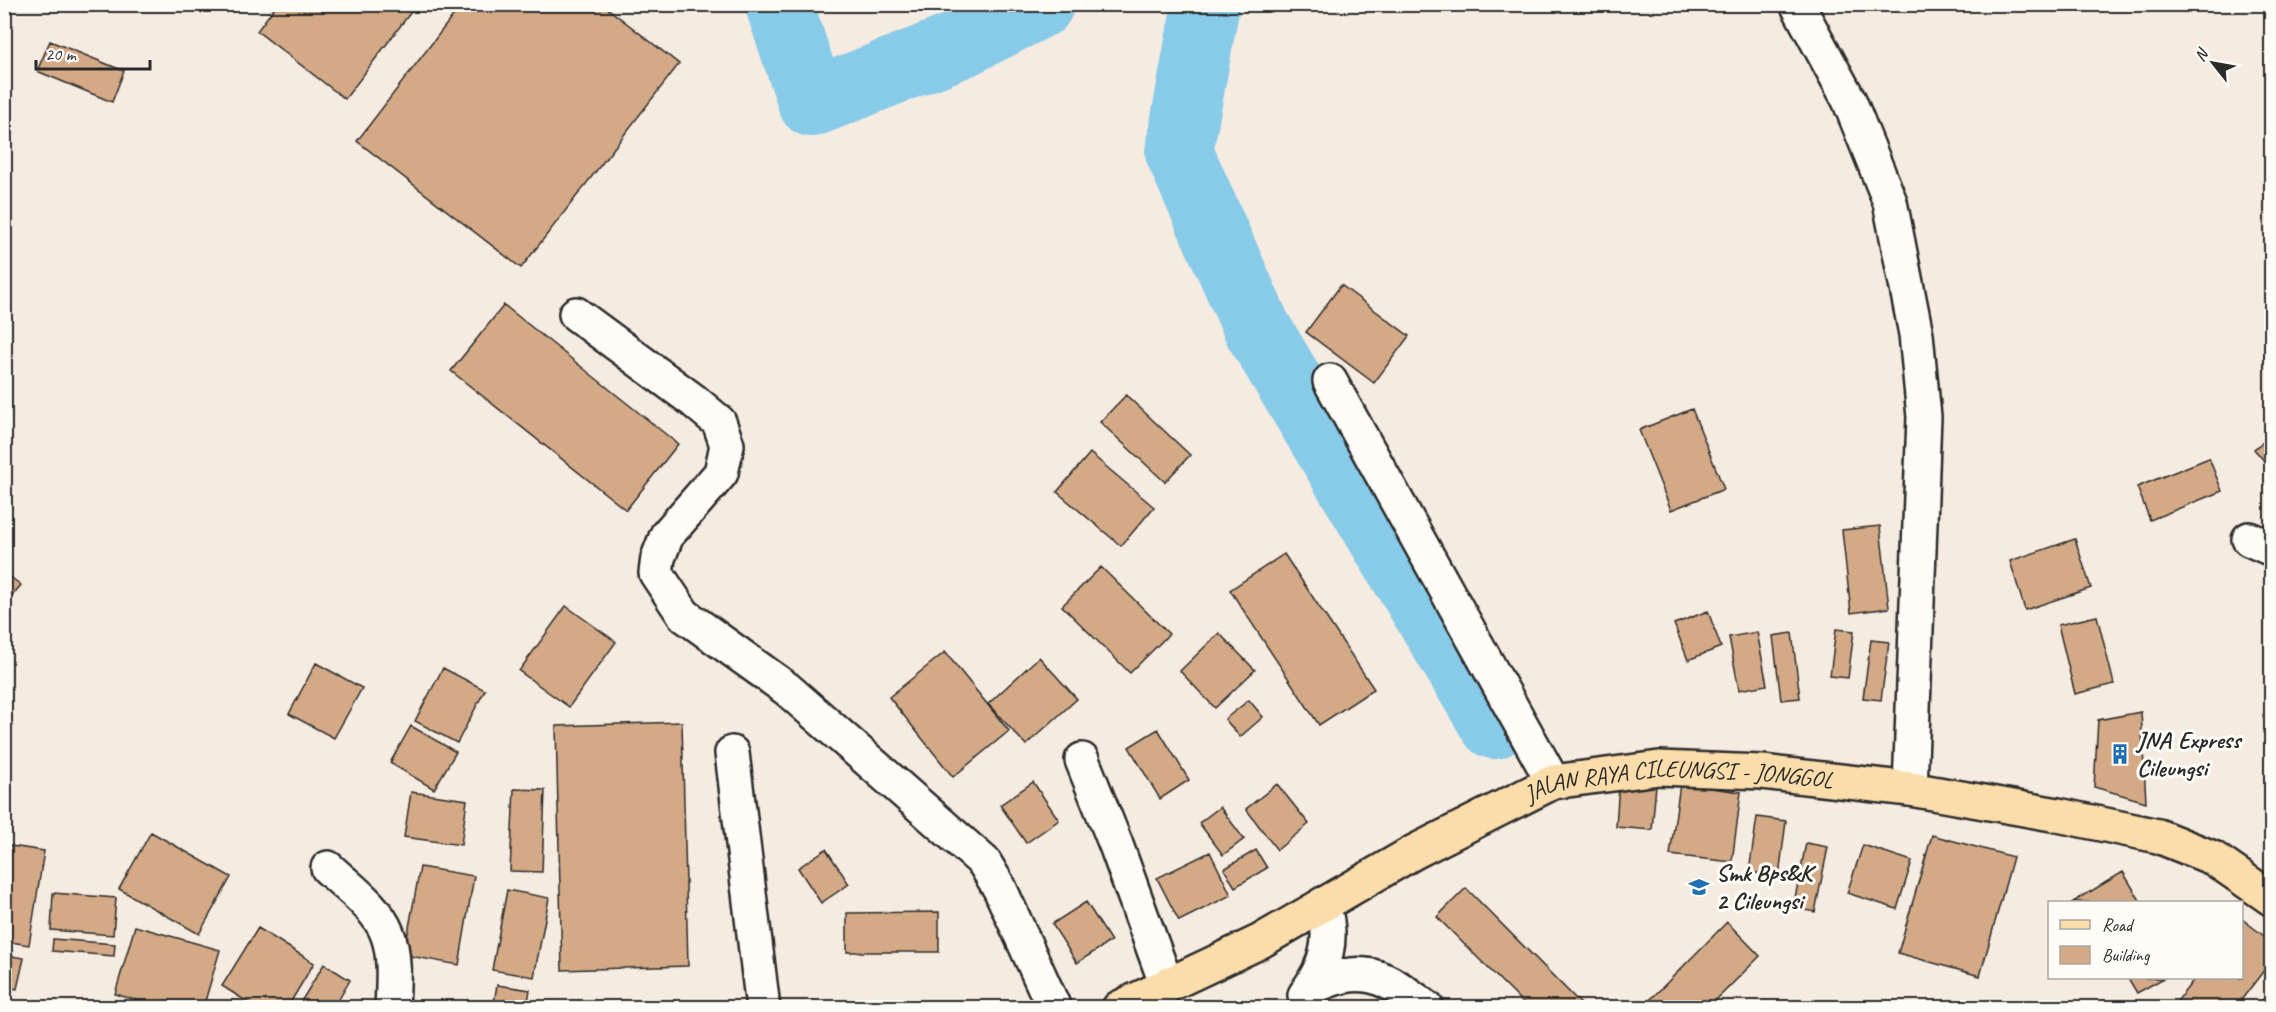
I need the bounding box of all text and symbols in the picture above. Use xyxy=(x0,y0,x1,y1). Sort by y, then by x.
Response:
scale bar xyxy=(36,33,150,71)
north arrow xyxy=(2183,33,2243,93)
text: 20 m xyxy=(45,43,78,65)
text: N xyxy=(2190,44,2214,65)
place label: JNA Express Cileungsi xyxy=(2135,725,2243,783)
building icon: JNA Express Cileungsi xyxy=(2108,742,2132,766)
street label: JALAN RAYA CILEUNGSI - JONGGOL xyxy=(1518,752,1835,810)
place label: Smk Bps&K 2 Cileungsi xyxy=(1716,858,1817,916)
school or university icon: Smk Bps&K 2 Cileungsi xyxy=(1687,875,1711,899)
legend xyxy=(2048,901,2243,979)
text: Road xyxy=(2102,914,2135,936)
text: Building xyxy=(2102,944,2151,966)

